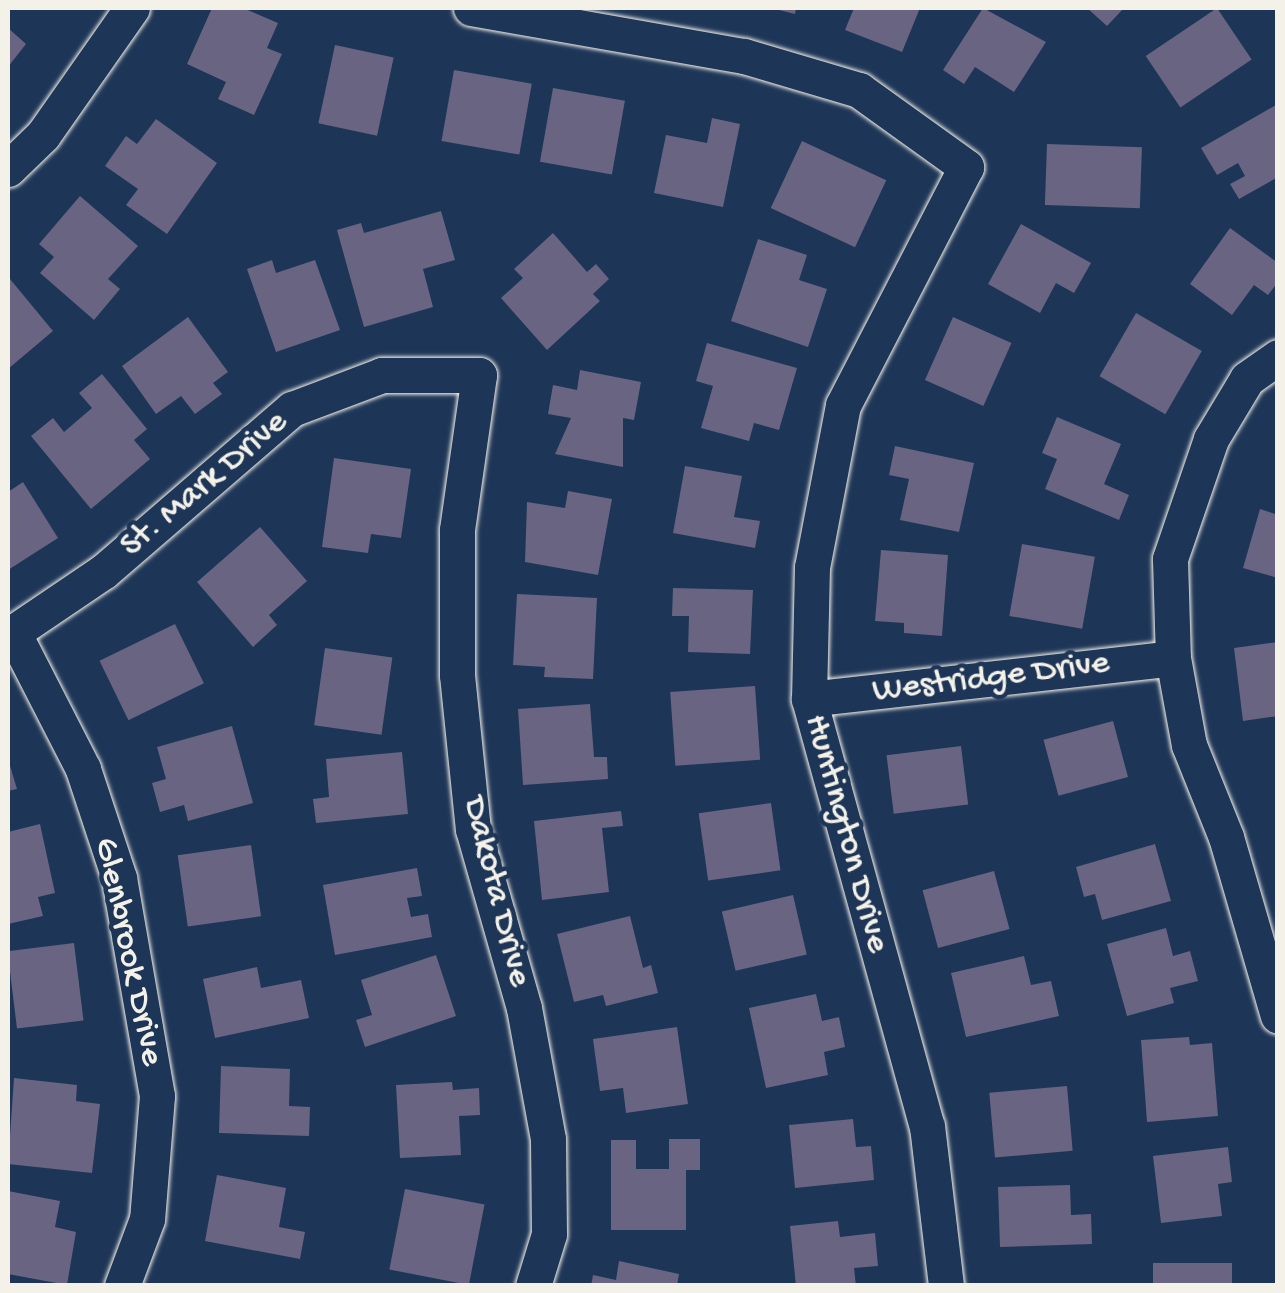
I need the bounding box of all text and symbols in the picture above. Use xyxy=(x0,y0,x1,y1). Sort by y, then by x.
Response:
street label: St. Mark Drive xyxy=(113,403,297,567)
street label: Westridge Drive xyxy=(870,644,1112,714)
street label: Huntington Drive xyxy=(793,710,897,958)
street label: Dakota Drive xyxy=(451,793,539,991)
street label: Glenbrook Drive xyxy=(82,834,172,1070)

